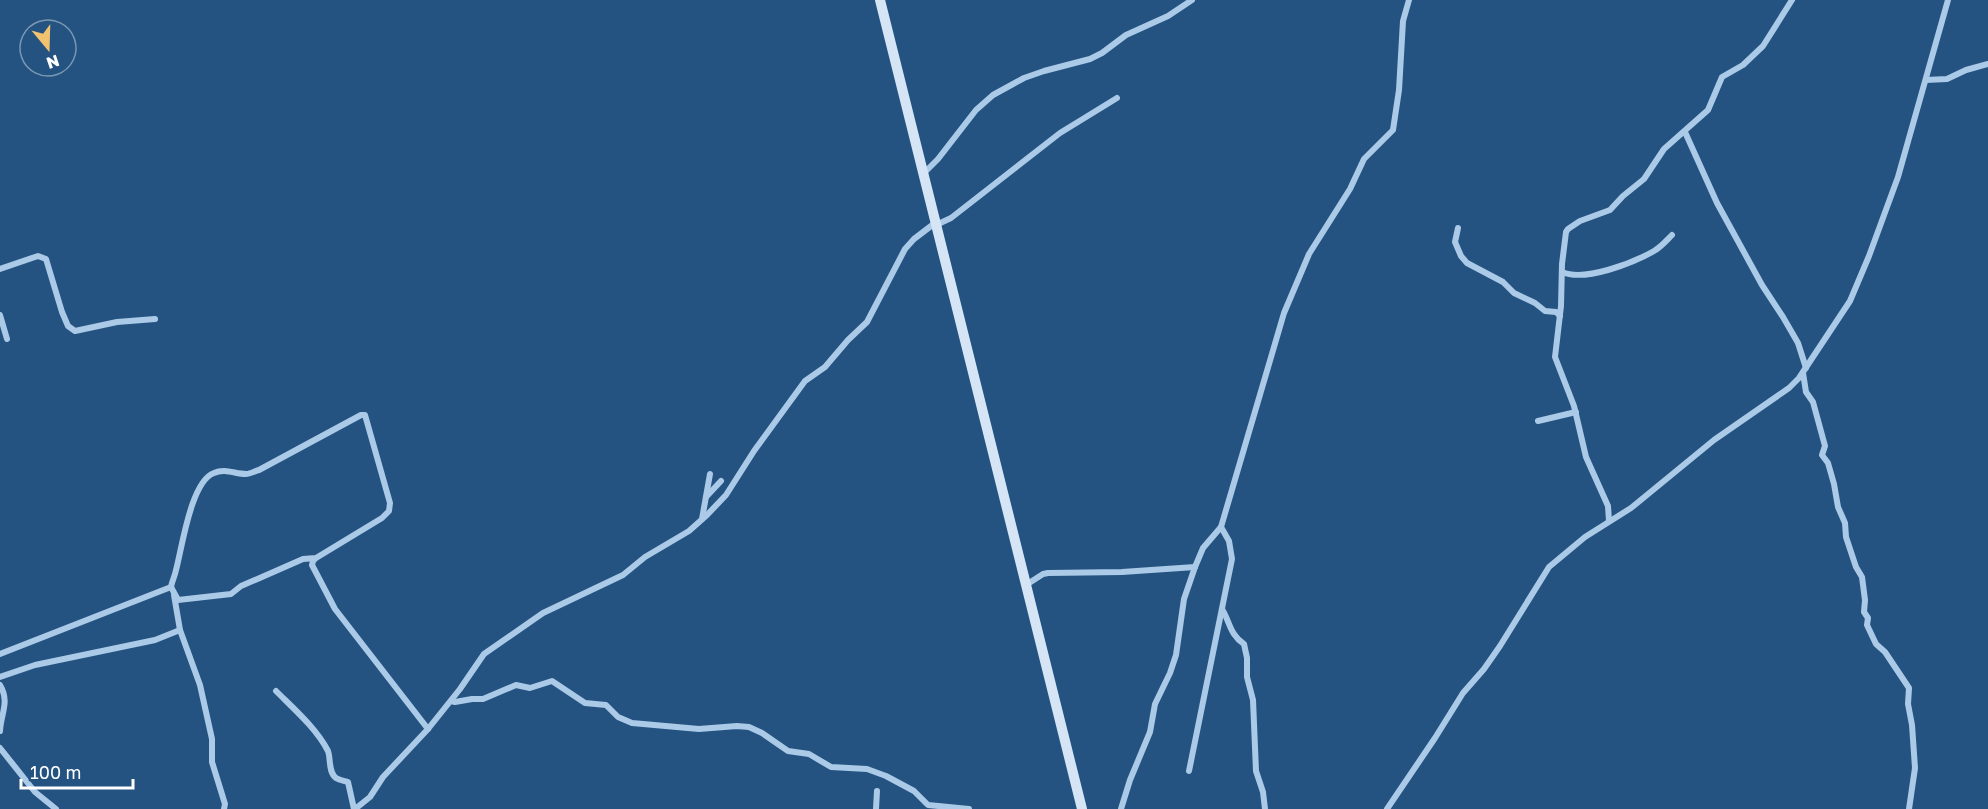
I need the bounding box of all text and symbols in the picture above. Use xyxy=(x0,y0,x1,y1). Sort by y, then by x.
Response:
north arrow xyxy=(18,18,78,78)
text: N xyxy=(44,51,62,74)
scale bar xyxy=(21,752,134,790)
text: 100 m xyxy=(30,761,81,783)

